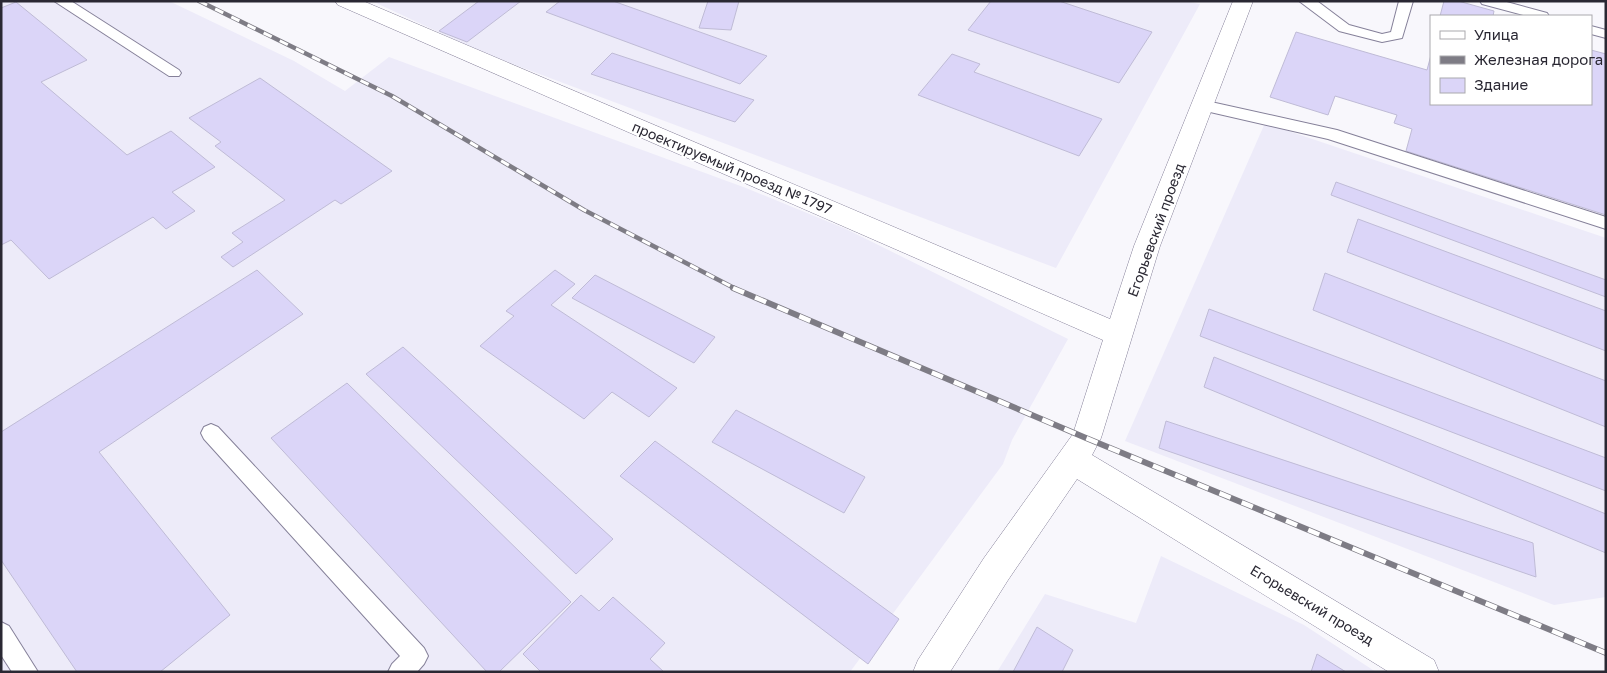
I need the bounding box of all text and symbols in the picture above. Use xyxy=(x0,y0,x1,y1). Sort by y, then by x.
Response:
legend xyxy=(1430,15,1592,105)
text: Улица xyxy=(1474,25,1519,43)
text: Железная дорога xyxy=(1474,50,1603,68)
text: Здание xyxy=(1474,75,1528,93)
street label: проектируемый проезд № 1797 xyxy=(630,118,835,217)
street label: Егорьевский проезд xyxy=(1123,160,1188,299)
street label: Егорьевский проезд xyxy=(1247,561,1378,648)

